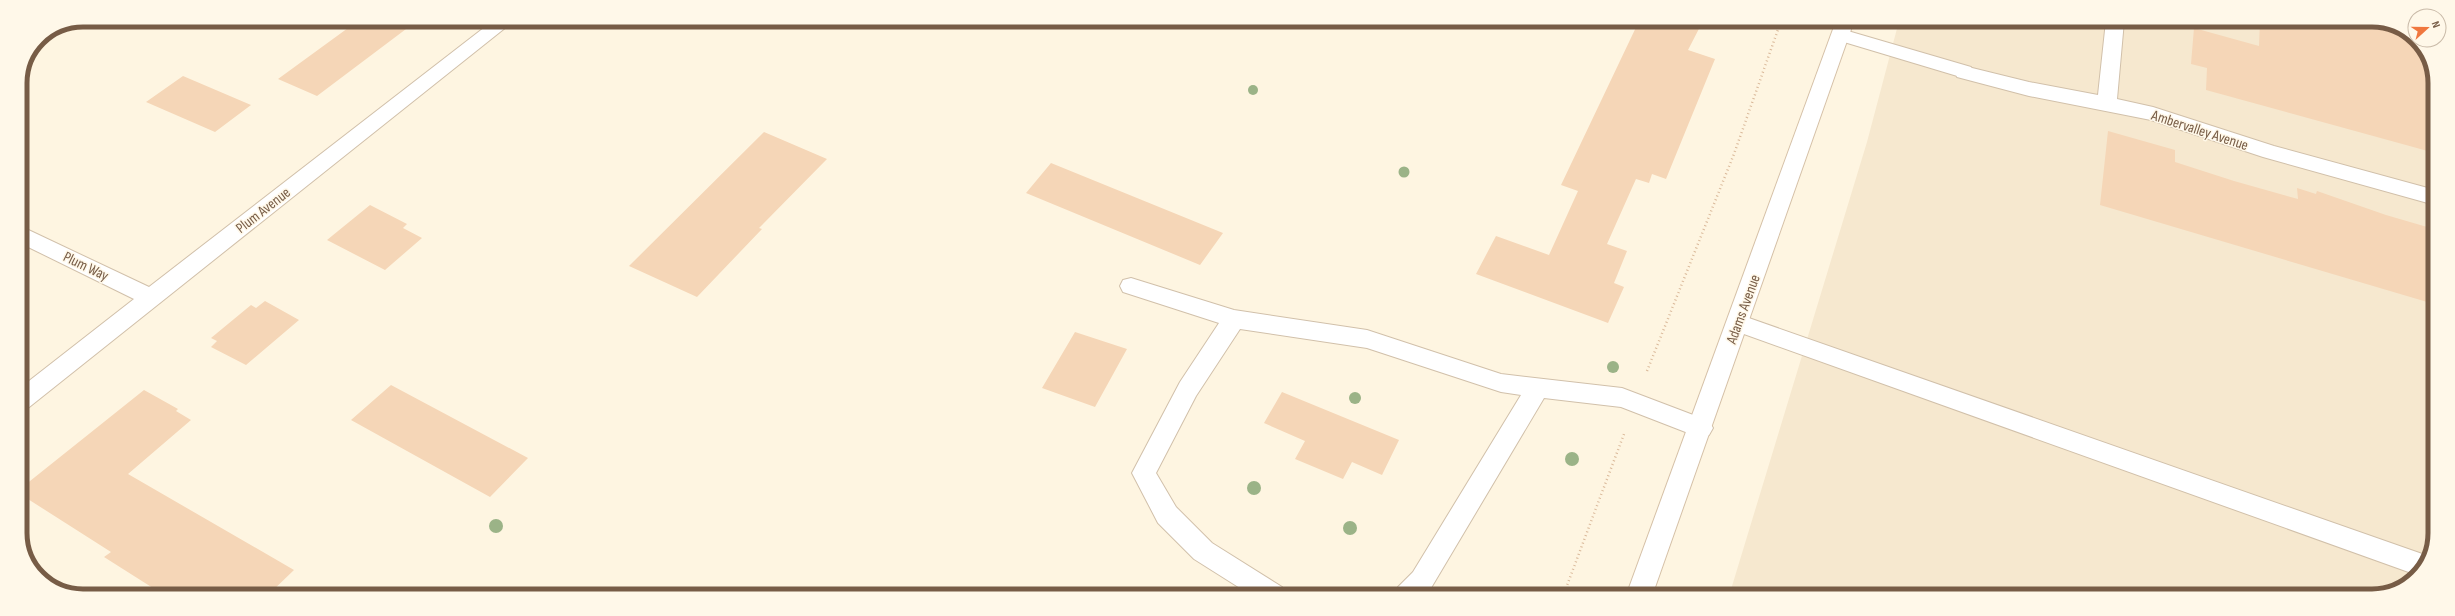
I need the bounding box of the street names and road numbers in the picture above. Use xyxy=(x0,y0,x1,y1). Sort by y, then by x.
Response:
street label: Ambervalley Avenue xyxy=(2148,106,2251,155)
street label: Plum Avenue xyxy=(232,183,294,238)
street label: Plum Way xyxy=(60,247,112,286)
street label: Adams Avenue xyxy=(1722,272,1765,347)

